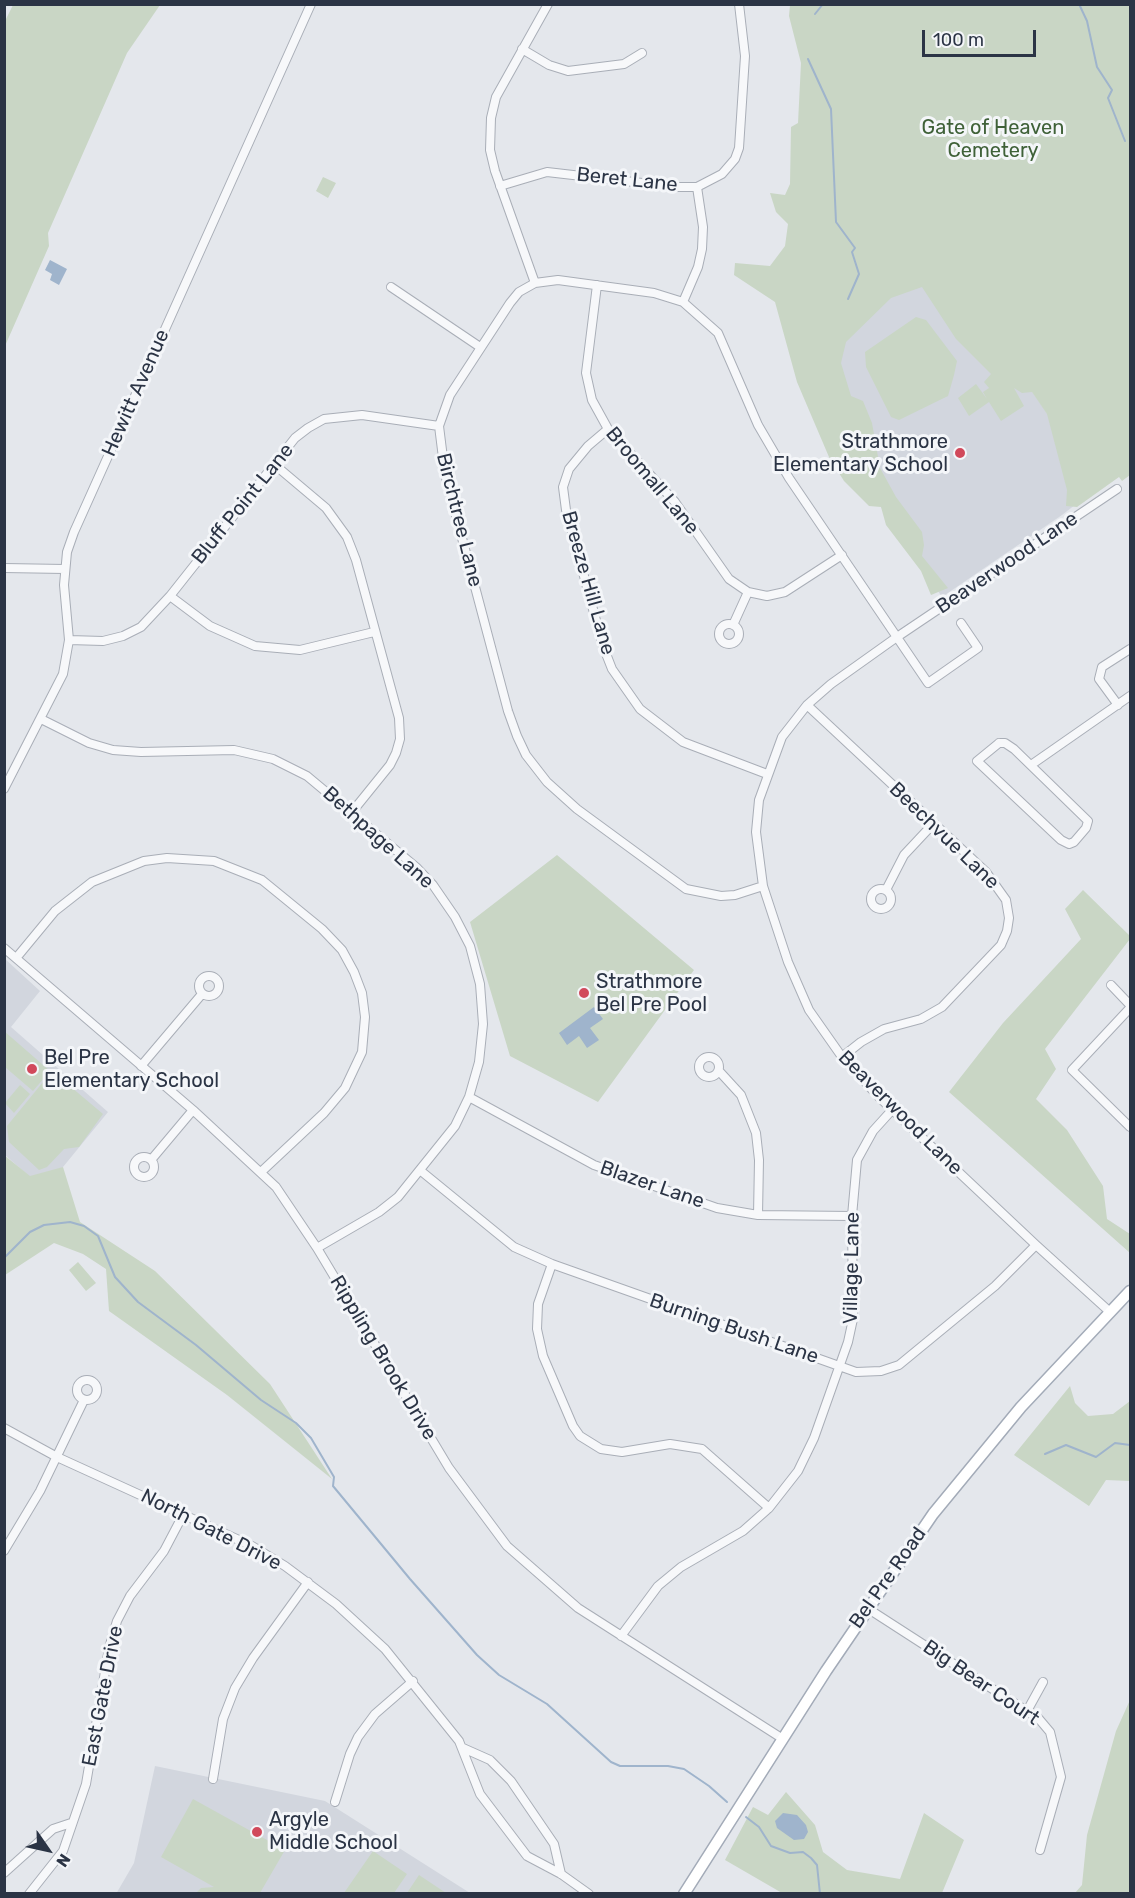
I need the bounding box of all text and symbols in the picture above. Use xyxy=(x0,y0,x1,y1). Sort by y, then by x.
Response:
scale bar xyxy=(925,18,1039,56)
text: 100 m xyxy=(933,29,984,51)
park label: Gate of Heaven Cemetery xyxy=(922,116,1064,163)
street label: Beret Lane xyxy=(575,163,679,197)
street label: Hewitt Avenue xyxy=(97,326,175,460)
street label: Broomall Lane xyxy=(600,422,704,540)
place label: Strathmore Elementary School xyxy=(773,430,948,477)
street label: Bluff Point Lane xyxy=(187,439,299,569)
marker: Strathmore Elementary School xyxy=(953,446,967,460)
street label: Birchtree Lane xyxy=(431,451,487,589)
street label: Beaverwood Lane xyxy=(931,507,1083,619)
street label: Breeze Hill Lane xyxy=(556,508,620,658)
street label: Beechvue Lane xyxy=(884,778,1004,894)
street label: Bethpage Lane xyxy=(318,782,438,894)
place label: Strathmore Bel Pre Pool xyxy=(596,970,707,1017)
marker: Strathmore Bel Pre Pool xyxy=(577,986,591,1000)
place label: Bel Pre Elementary School xyxy=(44,1046,219,1093)
street label: Beaverwood Lane xyxy=(833,1046,967,1180)
marker: Bel Pre Elementary School xyxy=(25,1062,39,1076)
street label: Blazer Lane xyxy=(597,1156,707,1214)
street label: Village Lane xyxy=(839,1212,865,1324)
street label: Rippling Brook Drive xyxy=(324,1271,442,1445)
street label: Burning Bush Lane xyxy=(646,1289,822,1369)
street label: North Gate Drive xyxy=(137,1484,285,1576)
street label: Bel Pre Road xyxy=(844,1523,932,1633)
street label: East Gate Drive xyxy=(78,1624,128,1768)
street label: Big Bear Court xyxy=(918,1635,1044,1731)
place label: Argyle Middle School xyxy=(269,1808,398,1855)
north arrow xyxy=(18,1820,78,1880)
marker: Argyle Middle School xyxy=(250,1825,264,1839)
text: N xyxy=(52,1850,74,1870)

